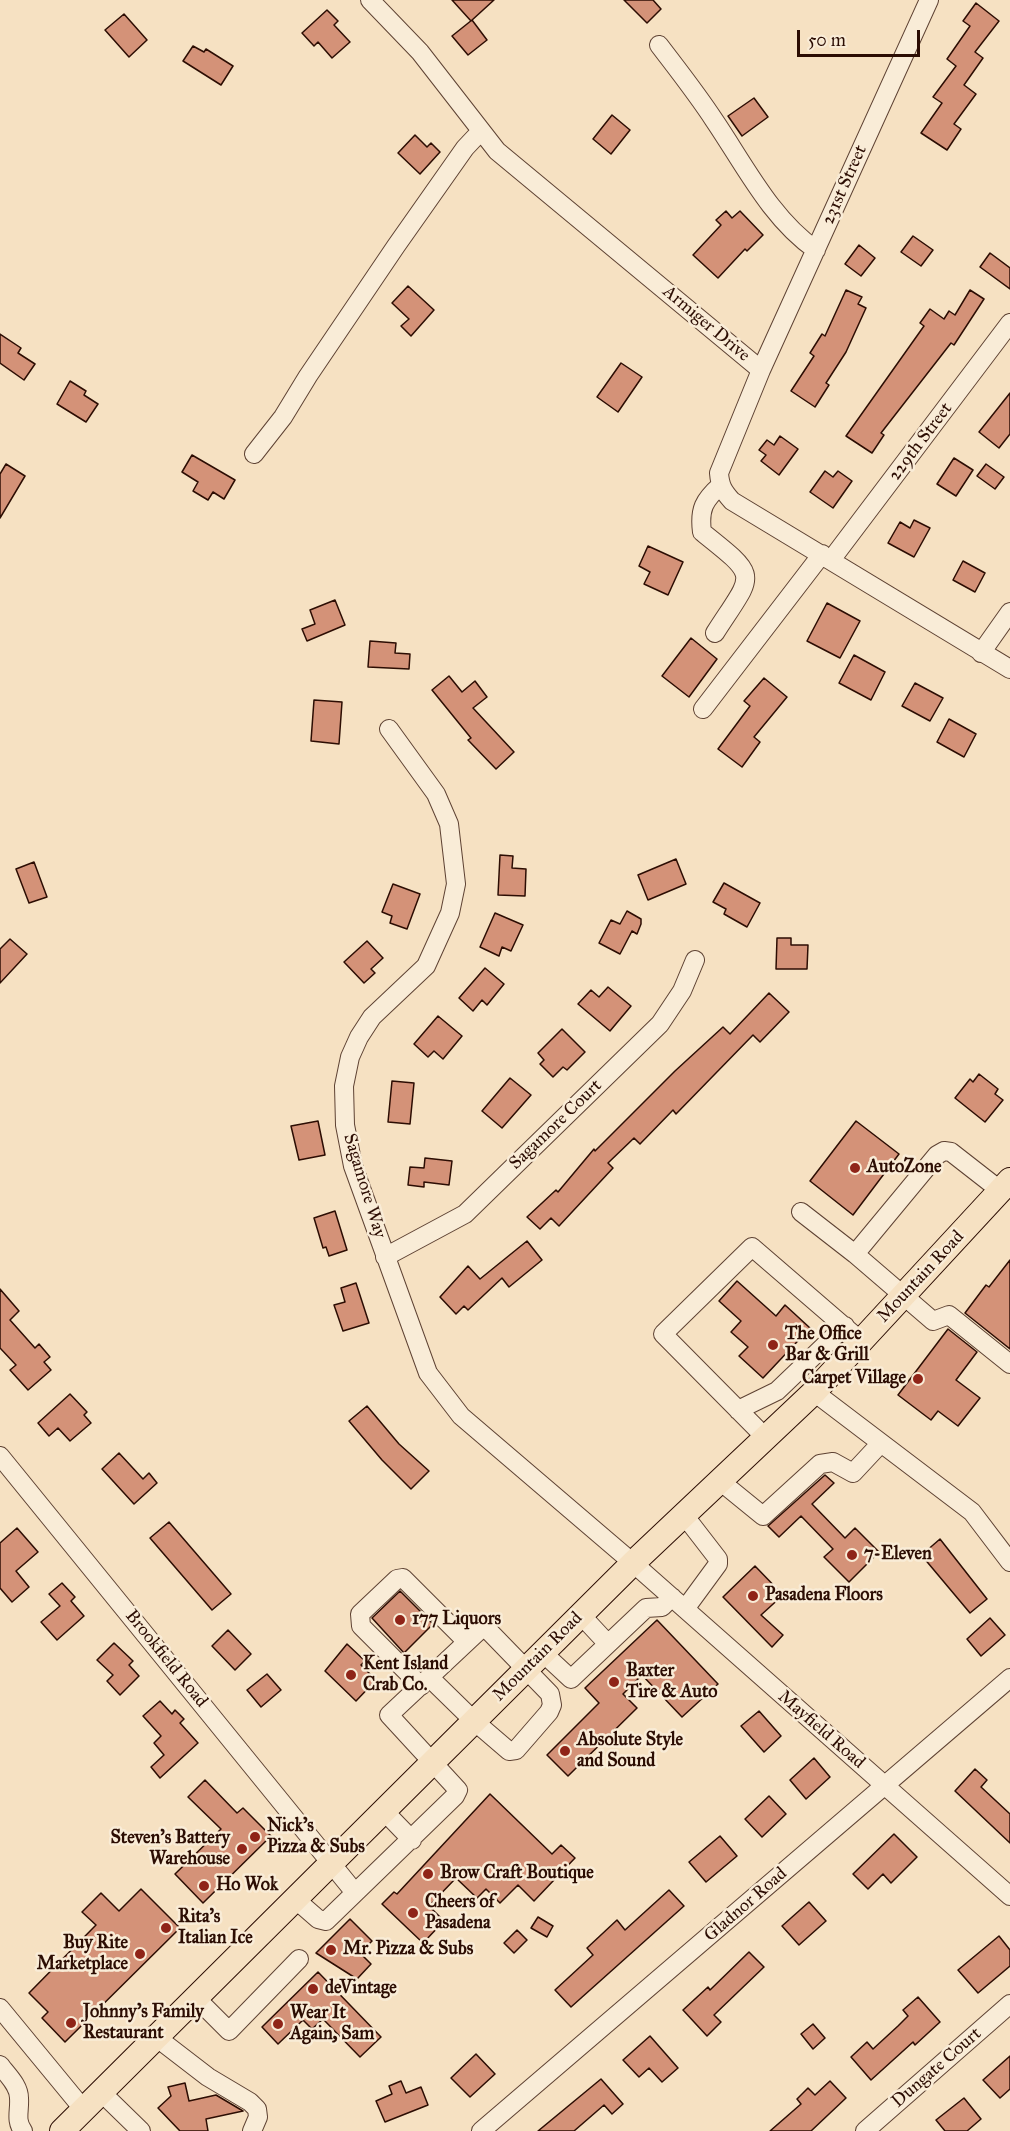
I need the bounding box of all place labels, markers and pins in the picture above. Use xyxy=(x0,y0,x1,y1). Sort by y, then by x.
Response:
place label: AutoZone xyxy=(867,1157,941,1179)
marker: AutoZone xyxy=(848,1161,862,1175)
place label: The Office Bar & Grill xyxy=(785,1324,869,1366)
marker: The Office Bar & Grill xyxy=(766,1338,780,1352)
place label: Carpet Village xyxy=(802,1368,906,1390)
marker: Carpet Village xyxy=(911,1372,925,1386)
place label: 7-Eleven xyxy=(864,1544,932,1566)
marker: 7-Eleven xyxy=(845,1548,859,1562)
place label: Pasadena Floors xyxy=(765,1585,883,1607)
marker: Pasadena Floors xyxy=(746,1589,760,1603)
place label: 177 Liquors xyxy=(412,1609,501,1631)
marker: 177 Liquors xyxy=(393,1613,407,1627)
place label: Kent Island Crab Co. xyxy=(363,1654,448,1696)
place label: Baxter Tire & Auto xyxy=(626,1661,718,1704)
marker: Kent Island Crab Co. xyxy=(344,1668,358,1682)
marker: Baxter Tire & Auto xyxy=(607,1675,621,1689)
place label: Absolute Style and Sound xyxy=(577,1730,683,1772)
marker: Absolute Style and Sound xyxy=(558,1744,572,1758)
place label: Nick's Pizza & Subs xyxy=(267,1816,365,1858)
place label: Steven's Battery Warehouse xyxy=(110,1828,230,1870)
marker: Nick's Pizza & Subs xyxy=(248,1830,262,1844)
marker: Steven's Battery Warehouse xyxy=(235,1842,249,1856)
place label: Brow Craft Boutique xyxy=(440,1863,594,1885)
marker: Brow Craft Boutique xyxy=(421,1867,435,1881)
place label: Ho Wok xyxy=(216,1875,278,1897)
marker: Ho Wok xyxy=(197,1879,211,1893)
place label: Cheers of Pasadena xyxy=(425,1892,495,1934)
marker: Cheers of Pasadena xyxy=(406,1906,420,1920)
place label: Rita's Italian Ice xyxy=(178,1907,253,1950)
marker: Rita's Italian Ice xyxy=(159,1921,173,1935)
place label: Buy Rite Marketplace xyxy=(37,1933,128,1976)
place label: Mr. Pizza & Subs xyxy=(343,1939,473,1961)
marker: Mr. Pizza & Subs xyxy=(324,1943,338,1957)
marker: Buy Rite Marketplace xyxy=(133,1947,147,1961)
place label: deVintage xyxy=(325,1978,397,2000)
marker: deVintage xyxy=(306,1982,320,1996)
place label: Johnny's Family Restaurant xyxy=(83,2002,204,2044)
place label: Wear It Again, Sam xyxy=(290,2003,374,2046)
marker: Johnny's Family Restaurant xyxy=(64,2016,78,2030)
marker: Wear It Again, Sam xyxy=(271,2017,285,2031)

